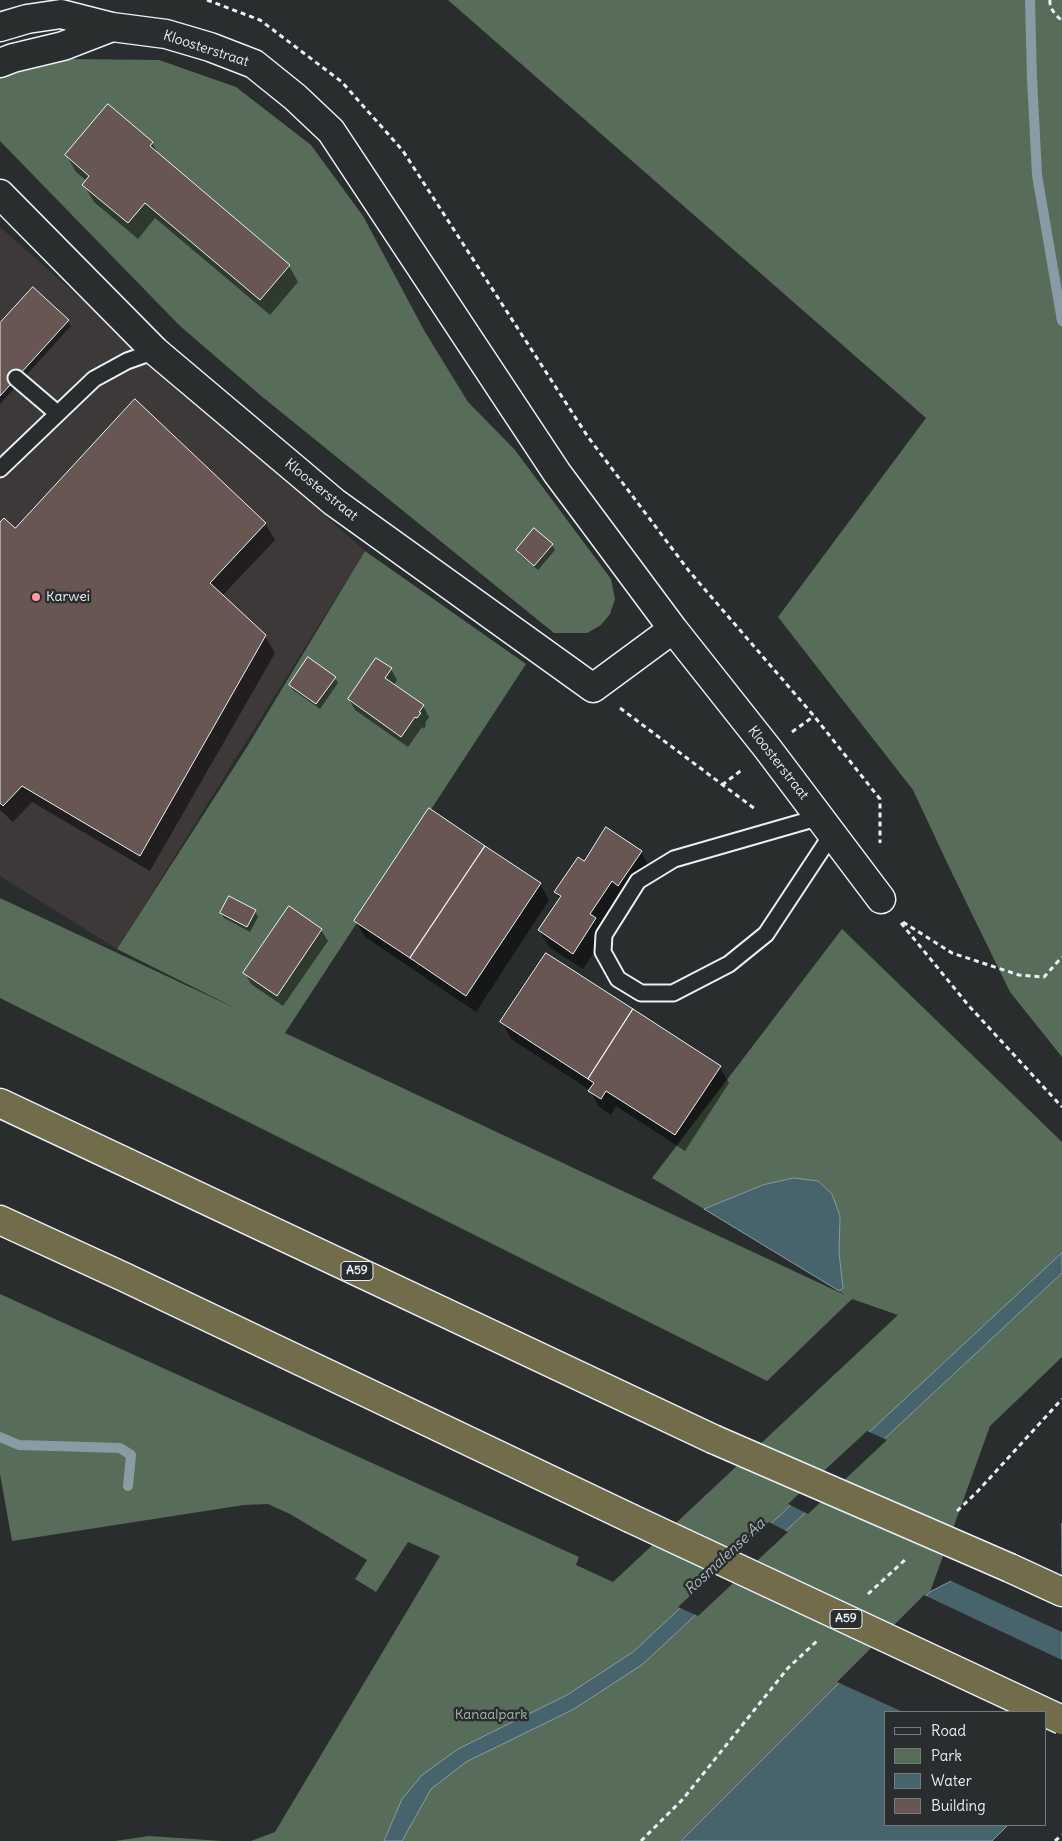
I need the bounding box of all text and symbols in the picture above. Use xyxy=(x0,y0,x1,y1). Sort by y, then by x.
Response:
street label: Kloosterstraat xyxy=(161,27,251,71)
street label: Kloosterstraat xyxy=(281,455,361,525)
place label: Karwei xyxy=(46,589,90,605)
marker: Karwei xyxy=(30,591,42,603)
street label: Kloosterstraat xyxy=(744,723,812,803)
road number: A59 xyxy=(341,1262,373,1280)
water label: Rosmalense Aa xyxy=(681,1515,769,1599)
road number: A59 xyxy=(830,1610,862,1628)
park label: Kanaalpark xyxy=(455,1707,527,1723)
legend xyxy=(884,1711,1047,1826)
text: Road xyxy=(931,1721,966,1740)
text: Park xyxy=(931,1746,962,1765)
text: Water xyxy=(931,1771,972,1790)
text: Building xyxy=(931,1796,986,1815)

